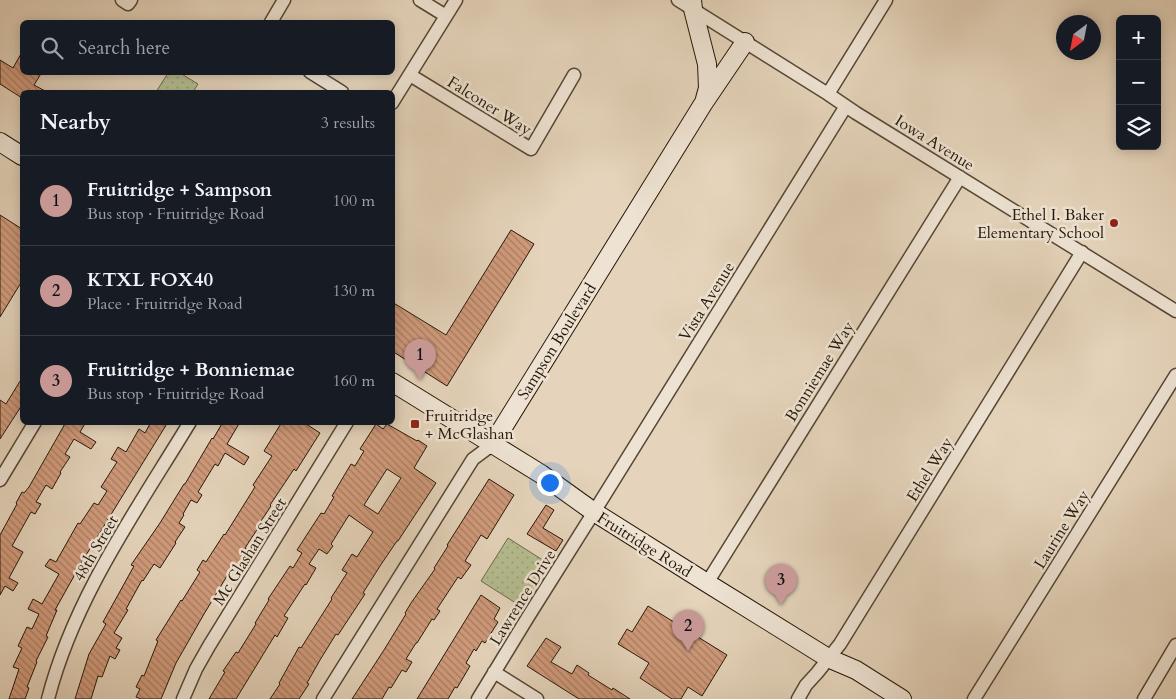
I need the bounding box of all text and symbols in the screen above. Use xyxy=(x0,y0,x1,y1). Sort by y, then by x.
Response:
north arrow xyxy=(1056,15,1101,60)
map controls xyxy=(1116,15,1161,150)
button: + xyxy=(1116,15,1161,60)
search box xyxy=(20,20,395,75)
icon: search xyxy=(38,34,66,62)
text: Search here xyxy=(78,35,170,61)
button: − xyxy=(1116,60,1161,105)
street label: Falconer Way xyxy=(443,71,536,141)
button: layers xyxy=(1116,105,1161,150)
text: Nearby xyxy=(40,108,111,137)
street label: Iowa Avenue xyxy=(890,110,978,176)
text: 3 results xyxy=(321,112,375,134)
text: Fruitridge + Sampson xyxy=(87,177,272,203)
text: 1 xyxy=(52,190,60,212)
text: 100 m xyxy=(333,190,375,212)
text: Bus stop · Fruitridge Road xyxy=(87,203,264,225)
place label: Ethel I. Baker Elementary School xyxy=(977,204,1104,244)
marker: Ethel I. Baker Elementary School xyxy=(1108,217,1120,229)
street label: Vista Avenue xyxy=(674,258,740,345)
text: KTXL FOX40 xyxy=(87,267,213,293)
street label: Sampson Boulevard xyxy=(512,279,602,404)
text: 2 xyxy=(52,280,60,302)
text: 130 m xyxy=(333,280,375,302)
text: Place · Fruitridge Road xyxy=(87,293,243,315)
street label: Bonniemae Way xyxy=(780,317,860,426)
pin: 1 xyxy=(404,339,436,380)
text: Fruitridge + Bonniemae xyxy=(87,357,295,383)
text: 3 xyxy=(52,370,60,392)
text: 160 m xyxy=(333,370,375,392)
text: Bus stop · Fruitridge Road xyxy=(87,383,264,405)
place label: Fruitridge + McGlashan xyxy=(425,405,514,445)
marker: Fruitridge + McGlashan xyxy=(409,418,421,430)
street label: Ethel Way xyxy=(901,433,959,506)
your location xyxy=(537,470,563,496)
street label: Laurine Way xyxy=(1029,485,1095,573)
street label: Mc Glashan Street xyxy=(208,493,292,610)
street label: Fruitridge Road xyxy=(593,507,696,583)
street label: 48th Street xyxy=(68,511,124,586)
street label: Lawrence Drive xyxy=(485,545,561,650)
pin: 3 xyxy=(765,564,797,605)
pin: 2 xyxy=(672,610,704,651)

